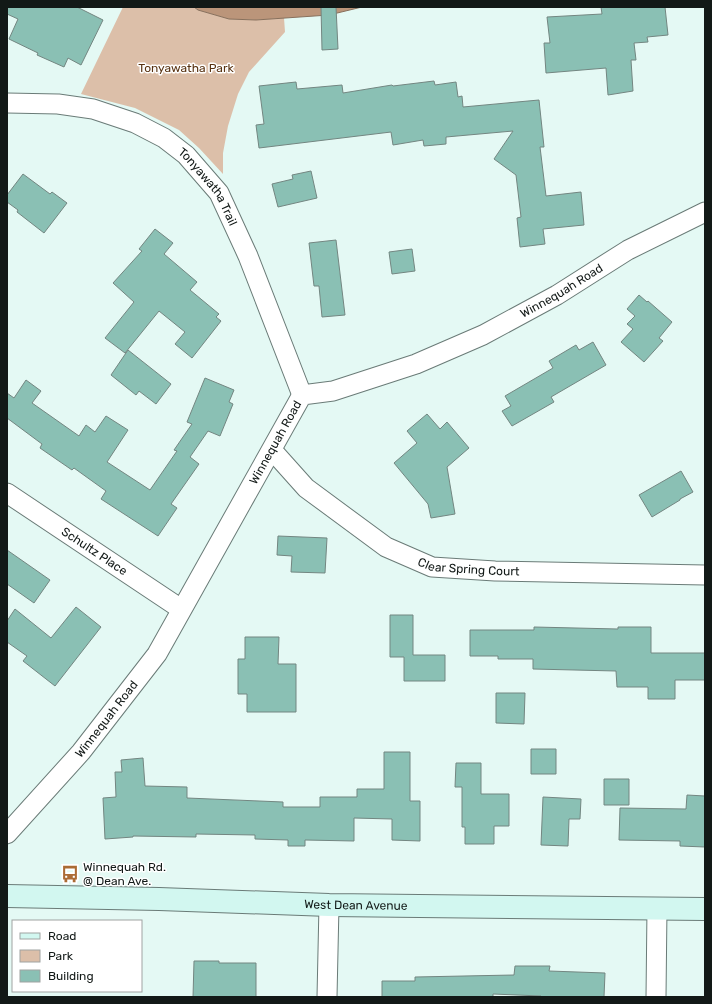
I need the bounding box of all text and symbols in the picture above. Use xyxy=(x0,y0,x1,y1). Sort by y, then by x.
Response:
park label: Tonyawatha Park xyxy=(138,61,234,75)
street label: Tonyawatha Trail xyxy=(176,145,240,228)
street label: Winnequah Road xyxy=(518,261,605,321)
street label: Winnequah Road xyxy=(247,398,304,487)
street label: Schultz Place xyxy=(59,524,130,578)
street label: Clear Spring Court xyxy=(416,555,520,578)
street label: Winnequah Road xyxy=(72,678,141,761)
place label: Winnequah Rd. @ Dean Ave. xyxy=(83,860,166,888)
bus stop icon: Winnequah Rd. @ Dean Ave. xyxy=(60,864,80,884)
street label: West Dean Avenue xyxy=(304,897,408,913)
legend xyxy=(12,920,142,992)
text: Road xyxy=(48,929,76,943)
text: Park xyxy=(48,949,74,963)
text: Building xyxy=(48,969,94,983)

